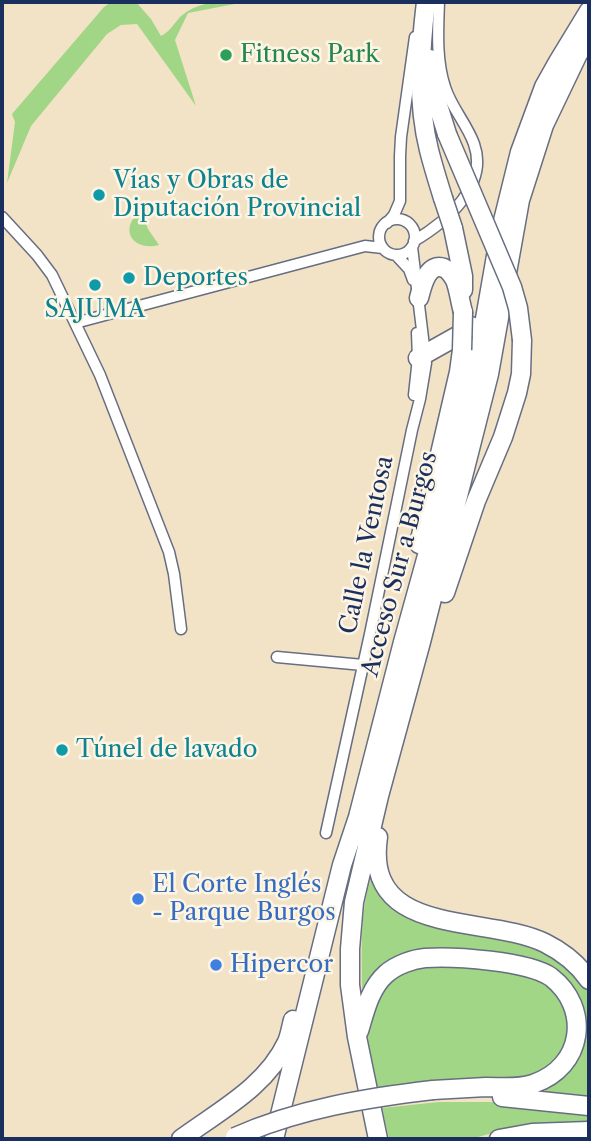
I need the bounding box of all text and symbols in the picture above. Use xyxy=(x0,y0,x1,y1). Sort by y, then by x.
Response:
place label: Fitness Park xyxy=(240,41,379,69)
marker: Fitness Park xyxy=(218,47,234,63)
place label: Vías y Obras de Diputación Provincial xyxy=(113,167,361,223)
marker: Vías y Obras de Diputación Provincial xyxy=(91,187,107,203)
place label: Deportes xyxy=(143,264,248,292)
marker: Deportes xyxy=(121,270,137,286)
marker: SAJUMA xyxy=(87,277,103,293)
place label: SAJUMA xyxy=(45,296,145,324)
street label: Acceso Sur a Burgos xyxy=(356,448,444,680)
street label: Calle la Ventosa xyxy=(334,453,400,637)
place label: Túnel de lavado xyxy=(76,736,257,764)
marker: Túnel de lavado xyxy=(54,742,70,758)
place label: El Corte Inglés - Parque Burgos xyxy=(152,871,336,927)
marker: El Corte Inglés - Parque Burgos xyxy=(130,891,146,907)
place label: Hipercor xyxy=(230,951,333,979)
marker: Hipercor xyxy=(208,957,224,973)

